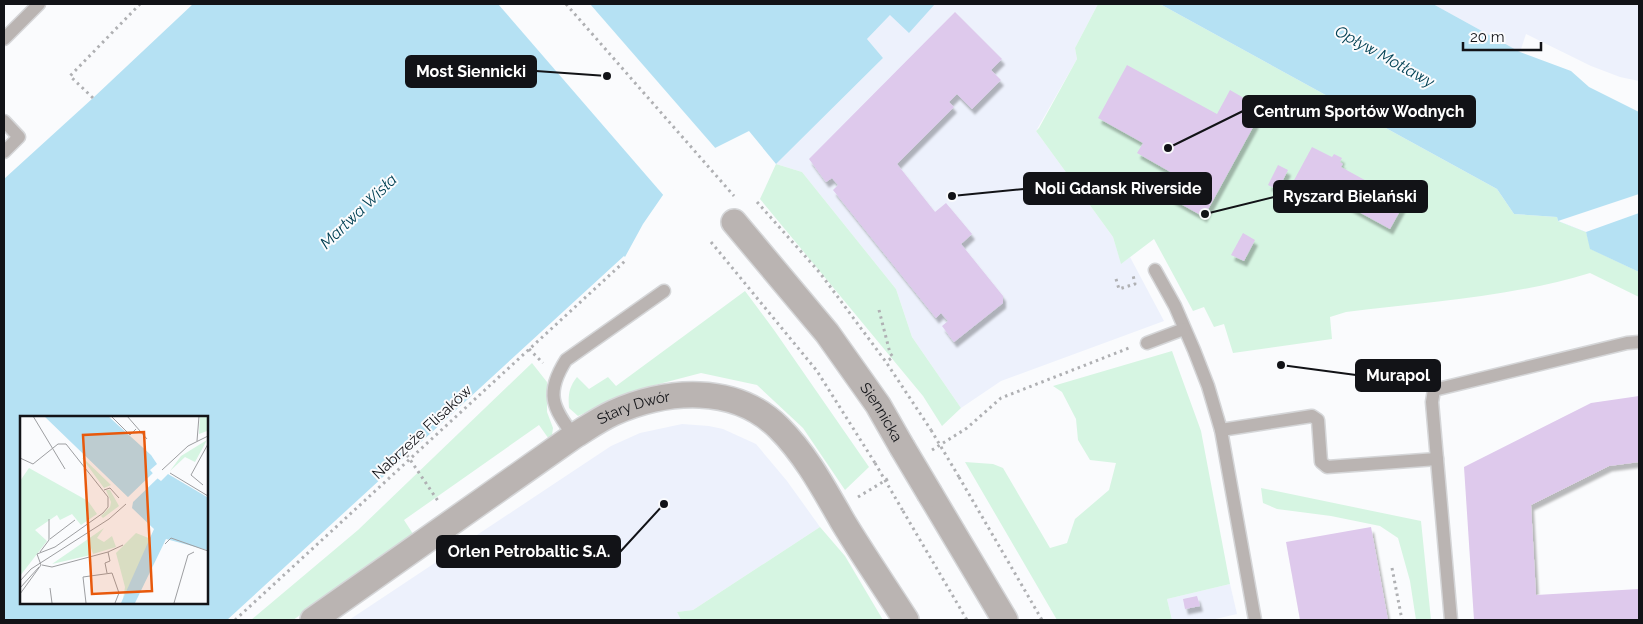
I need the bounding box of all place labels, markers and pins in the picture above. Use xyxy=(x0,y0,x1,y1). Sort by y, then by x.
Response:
callout: Most Siennicki xyxy=(406,56,536,87)
callout: Centrum Sportów Wodnych xyxy=(1243,96,1475,127)
callout: Noli Gdansk Riverside xyxy=(1024,173,1211,204)
callout: Ryszard Bielański xyxy=(1274,181,1427,212)
callout: Murapol xyxy=(1356,360,1440,391)
callout: Orlen Petrobaltic S.A. xyxy=(437,536,620,567)

